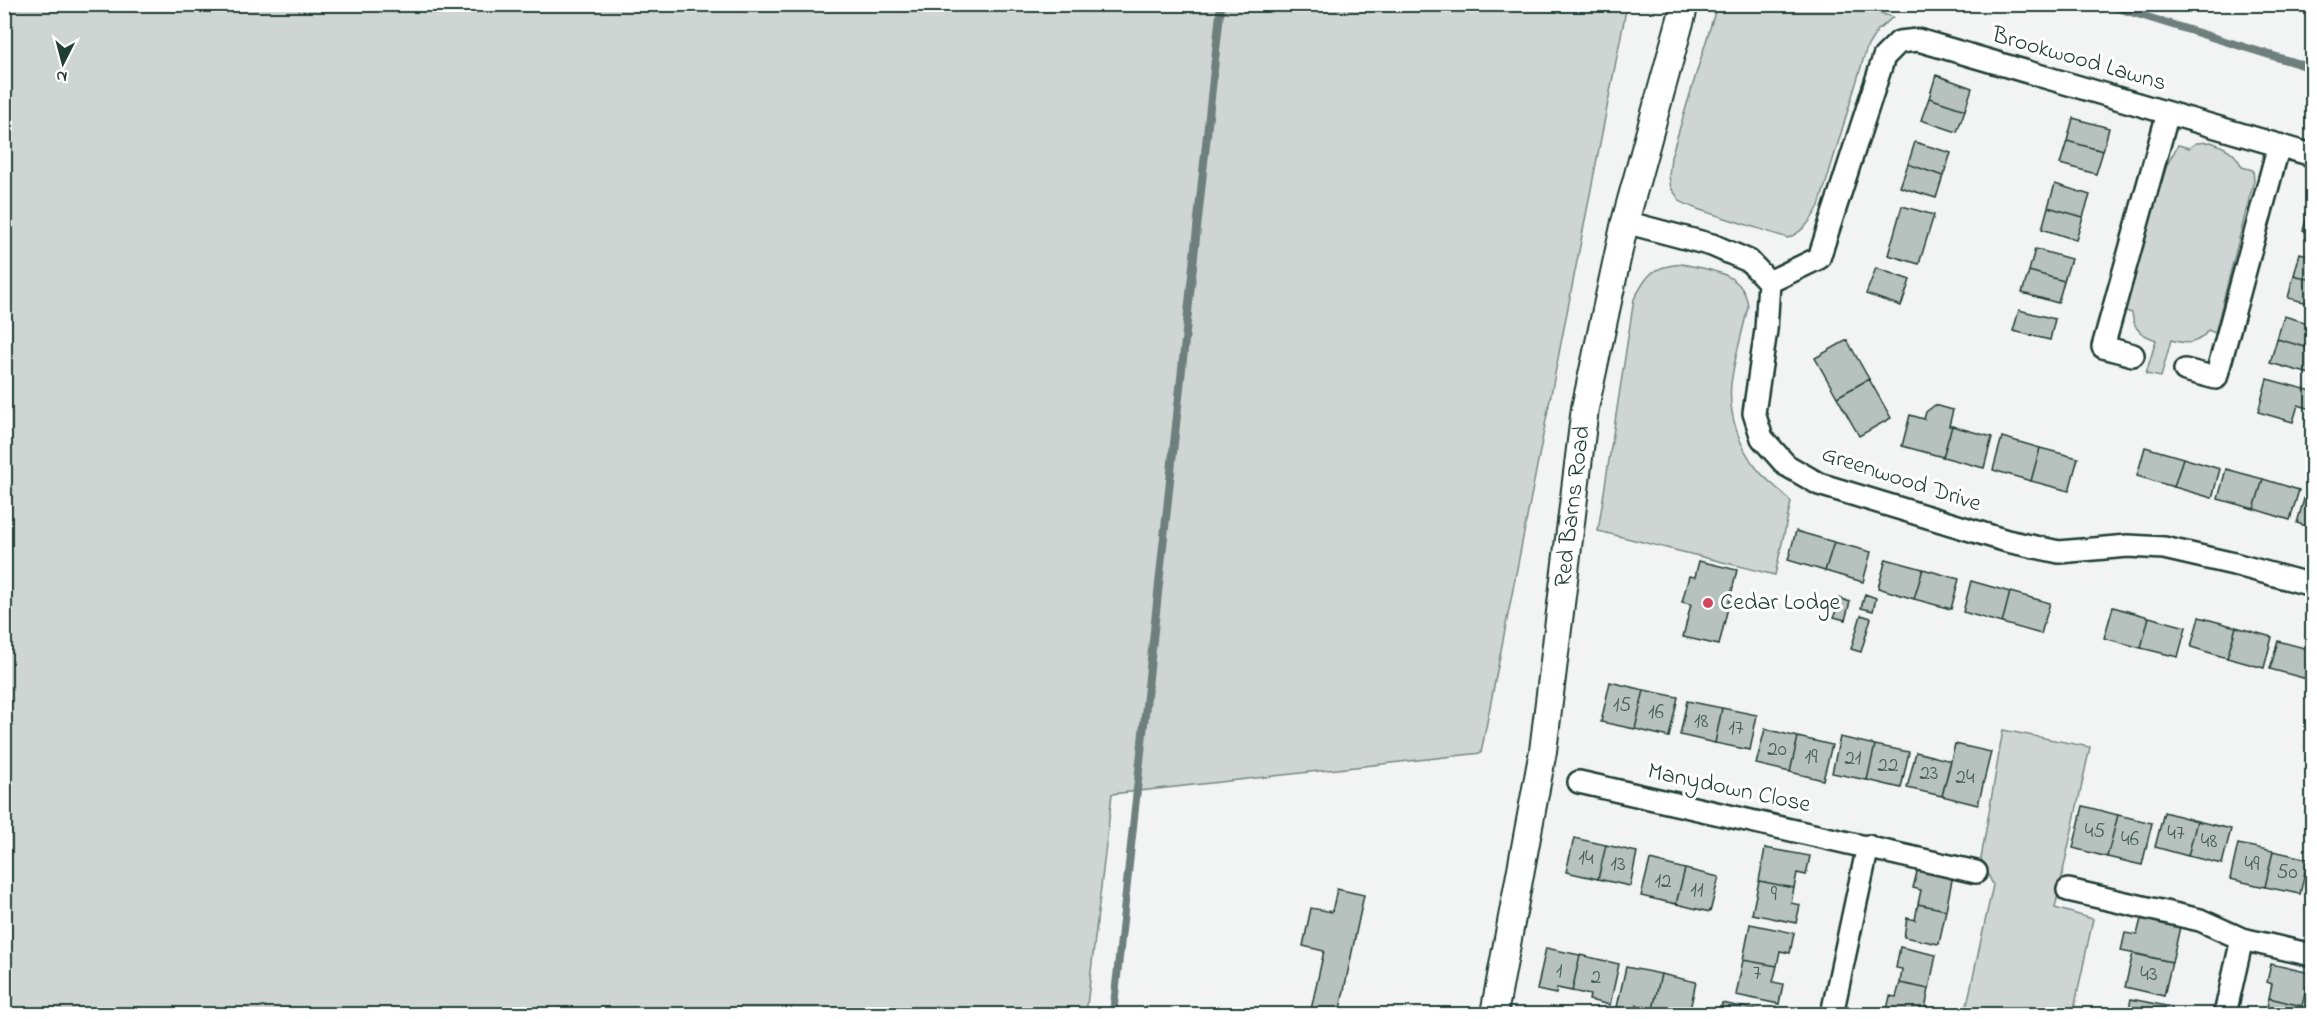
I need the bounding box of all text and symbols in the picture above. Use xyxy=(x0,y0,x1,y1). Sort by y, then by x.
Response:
street label: Brookwood Lawns xyxy=(1987,18,2170,102)
north arrow xyxy=(33,33,93,93)
text: N xyxy=(55,63,68,88)
street label: Red Barns Road xyxy=(1546,423,1600,589)
street label: Greenwood Drive xyxy=(1817,438,1986,522)
place label: Cedar Lodge xyxy=(1720,586,1840,621)
marker: Cedar Lodge xyxy=(1701,596,1715,610)
house number: 15 xyxy=(1613,691,1631,721)
house number: 16 xyxy=(1648,698,1664,728)
house number: 18 xyxy=(1694,707,1708,737)
house number: 17 xyxy=(1728,714,1744,744)
house number: 20 xyxy=(1767,735,1787,765)
house number: 19 xyxy=(1805,743,1818,773)
house number: 21 xyxy=(1844,744,1862,774)
house number: 22 xyxy=(1878,751,1898,781)
street label: Manydown Close xyxy=(1644,755,1814,824)
house number: 23 xyxy=(1919,759,1939,789)
house number: 24 xyxy=(1955,763,1975,793)
house number: 45 xyxy=(2085,817,2105,847)
house number: 47 xyxy=(2167,819,2185,849)
house number: 46 xyxy=(2121,825,2139,855)
house number: 48 xyxy=(2201,827,2217,857)
house number: 14 xyxy=(1578,844,1594,874)
house number: 13 xyxy=(1610,850,1626,880)
house number: 49 xyxy=(2245,850,2260,880)
house number: 50 xyxy=(2276,858,2298,888)
house number: 12 xyxy=(1654,867,1672,897)
house number: 11 xyxy=(1690,876,1704,906)
house number: 9 xyxy=(1771,880,1778,910)
house number: 1 xyxy=(1556,957,1563,987)
house number: 7 xyxy=(1753,959,1762,989)
house number: 43 xyxy=(2140,960,2158,990)
house number: 2 xyxy=(1591,963,1601,993)

